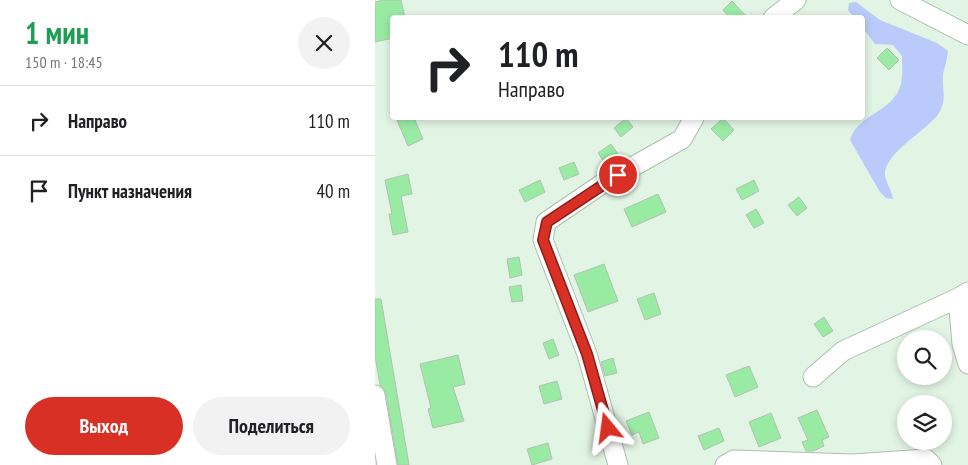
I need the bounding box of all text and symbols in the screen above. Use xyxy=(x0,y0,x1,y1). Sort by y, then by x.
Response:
text: 1 мин xyxy=(25,13,89,52)
button: close xyxy=(298,17,350,69)
text: 110 m xyxy=(498,31,579,77)
icon: right xyxy=(415,35,480,100)
text: 150 m · 18:45 xyxy=(25,52,103,72)
text: Направо xyxy=(498,75,565,103)
icon: right xyxy=(25,107,53,135)
text: Направо xyxy=(68,109,127,133)
text: 110 m xyxy=(308,109,350,133)
pin xyxy=(597,154,639,196)
icon: arrive xyxy=(604,161,632,189)
icon: arrive xyxy=(25,177,53,205)
text: Пункт назначения xyxy=(68,179,192,203)
text: 40 m xyxy=(317,179,350,203)
map controls xyxy=(897,330,952,450)
button: search xyxy=(897,330,952,385)
button: layers xyxy=(897,395,952,450)
button: Выход xyxy=(25,397,183,455)
button: Поделиться xyxy=(193,397,350,455)
position arrow xyxy=(581,401,633,453)

